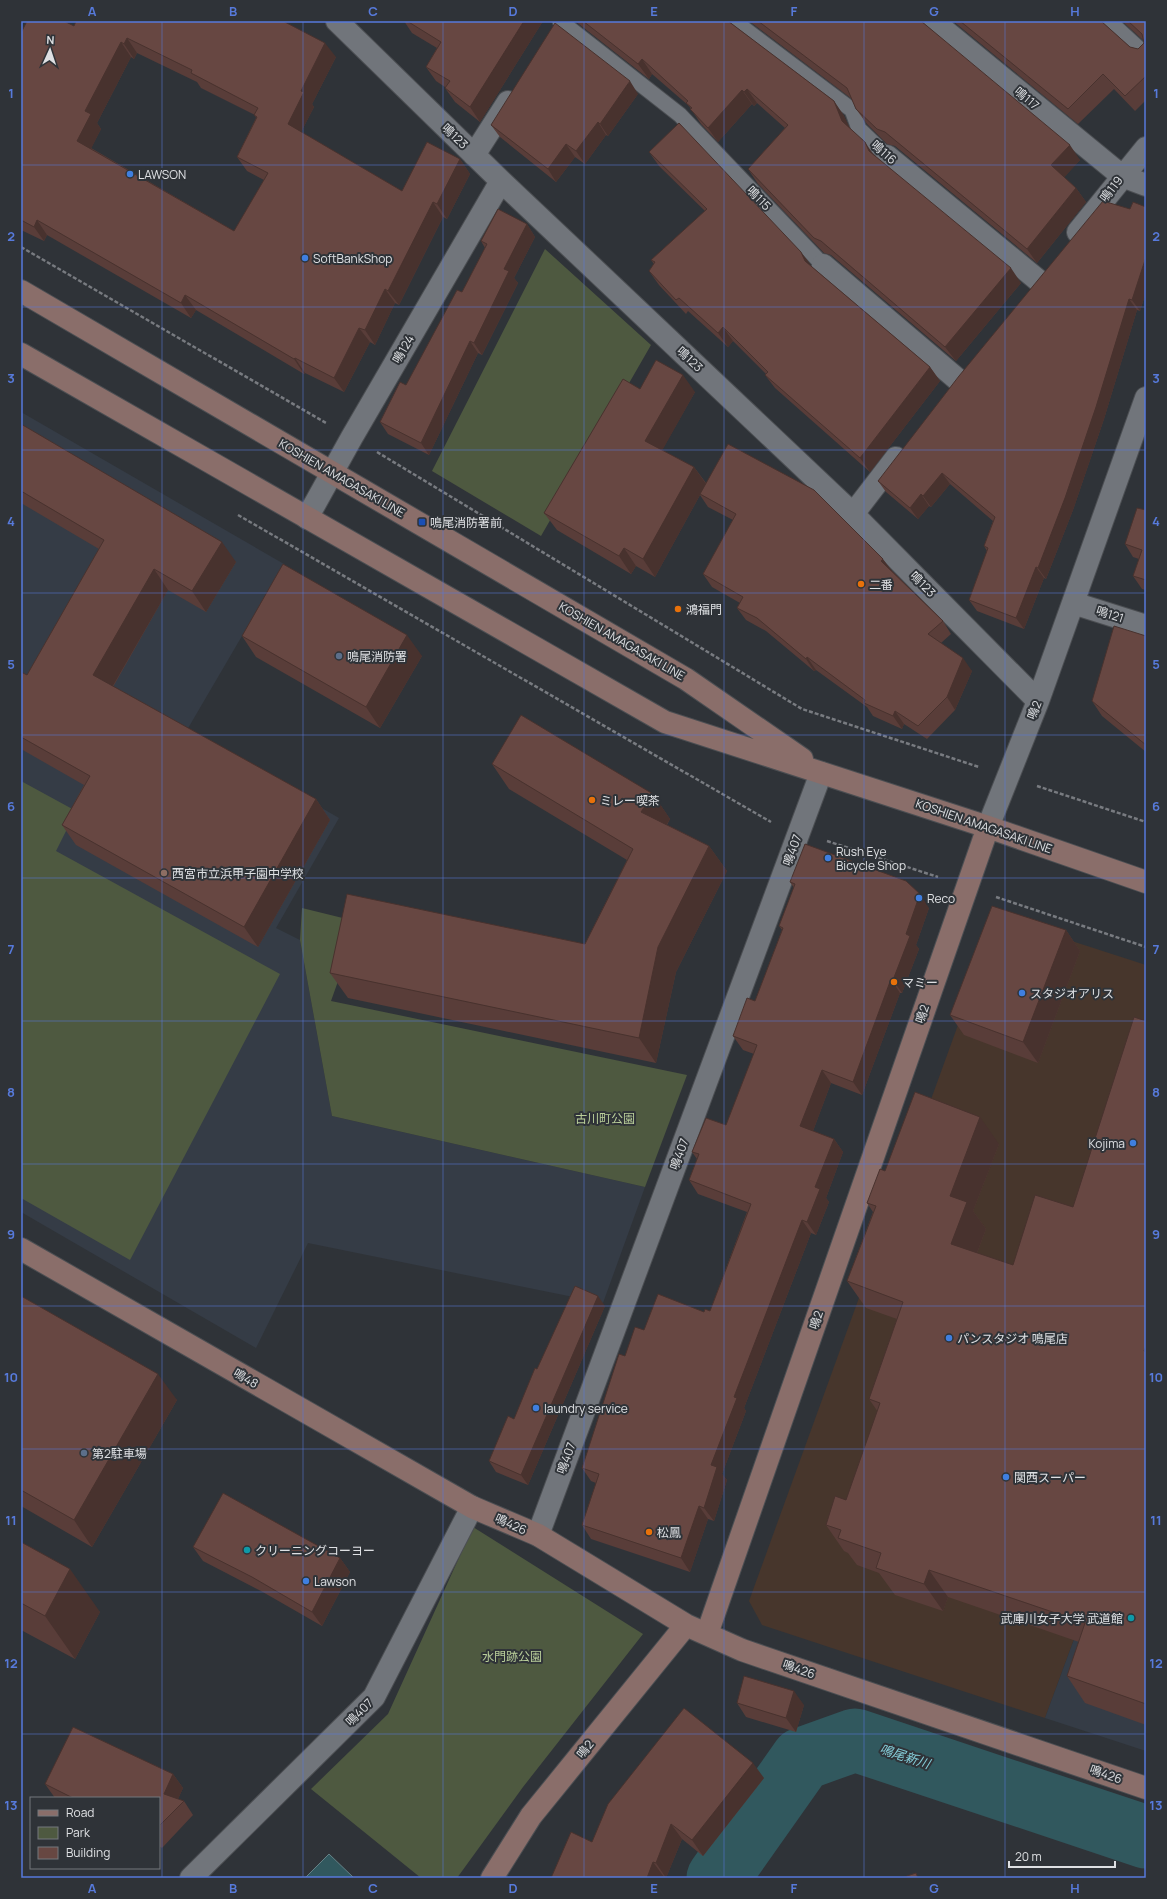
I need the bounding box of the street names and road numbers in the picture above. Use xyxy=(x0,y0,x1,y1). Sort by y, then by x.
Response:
street label: 鳴117 xyxy=(1011,83,1043,113)
street label: 鳴123 xyxy=(438,119,472,153)
street label: 鳴116 xyxy=(868,136,900,168)
street label: 鳴119 xyxy=(1095,172,1127,206)
street label: 鳴115 xyxy=(743,182,775,214)
street label: 鳴124 xyxy=(388,332,418,366)
street label: 鳴123 xyxy=(673,343,707,375)
street label: KOSHIEN AMAGASAKI LINE xyxy=(276,435,408,521)
street label: 鳴123 xyxy=(906,567,940,601)
street label: KOSHIEN AMAGASAKI LINE xyxy=(556,598,688,684)
street label: 鳴121 xyxy=(1094,602,1126,626)
street label: 鳴2 xyxy=(1023,698,1045,722)
street label: KOSHIEN AMAGASAKI LINE xyxy=(914,795,1055,857)
street label: 鳴407 xyxy=(778,832,806,868)
street label: 鳴2 xyxy=(911,1002,933,1026)
street label: 鳴407 xyxy=(665,1136,693,1172)
street label: 鳴2 xyxy=(805,1308,827,1332)
street label: 鳴48 xyxy=(230,1364,262,1392)
street label: 鳴407 xyxy=(552,1440,580,1476)
street label: 鳴426 xyxy=(492,1509,530,1539)
street label: 鳴426 xyxy=(780,1656,818,1682)
street label: 鳴407 xyxy=(342,1695,376,1729)
street label: 鳴2 xyxy=(572,1736,598,1762)
street label: 鳴426 xyxy=(1087,1761,1125,1787)

